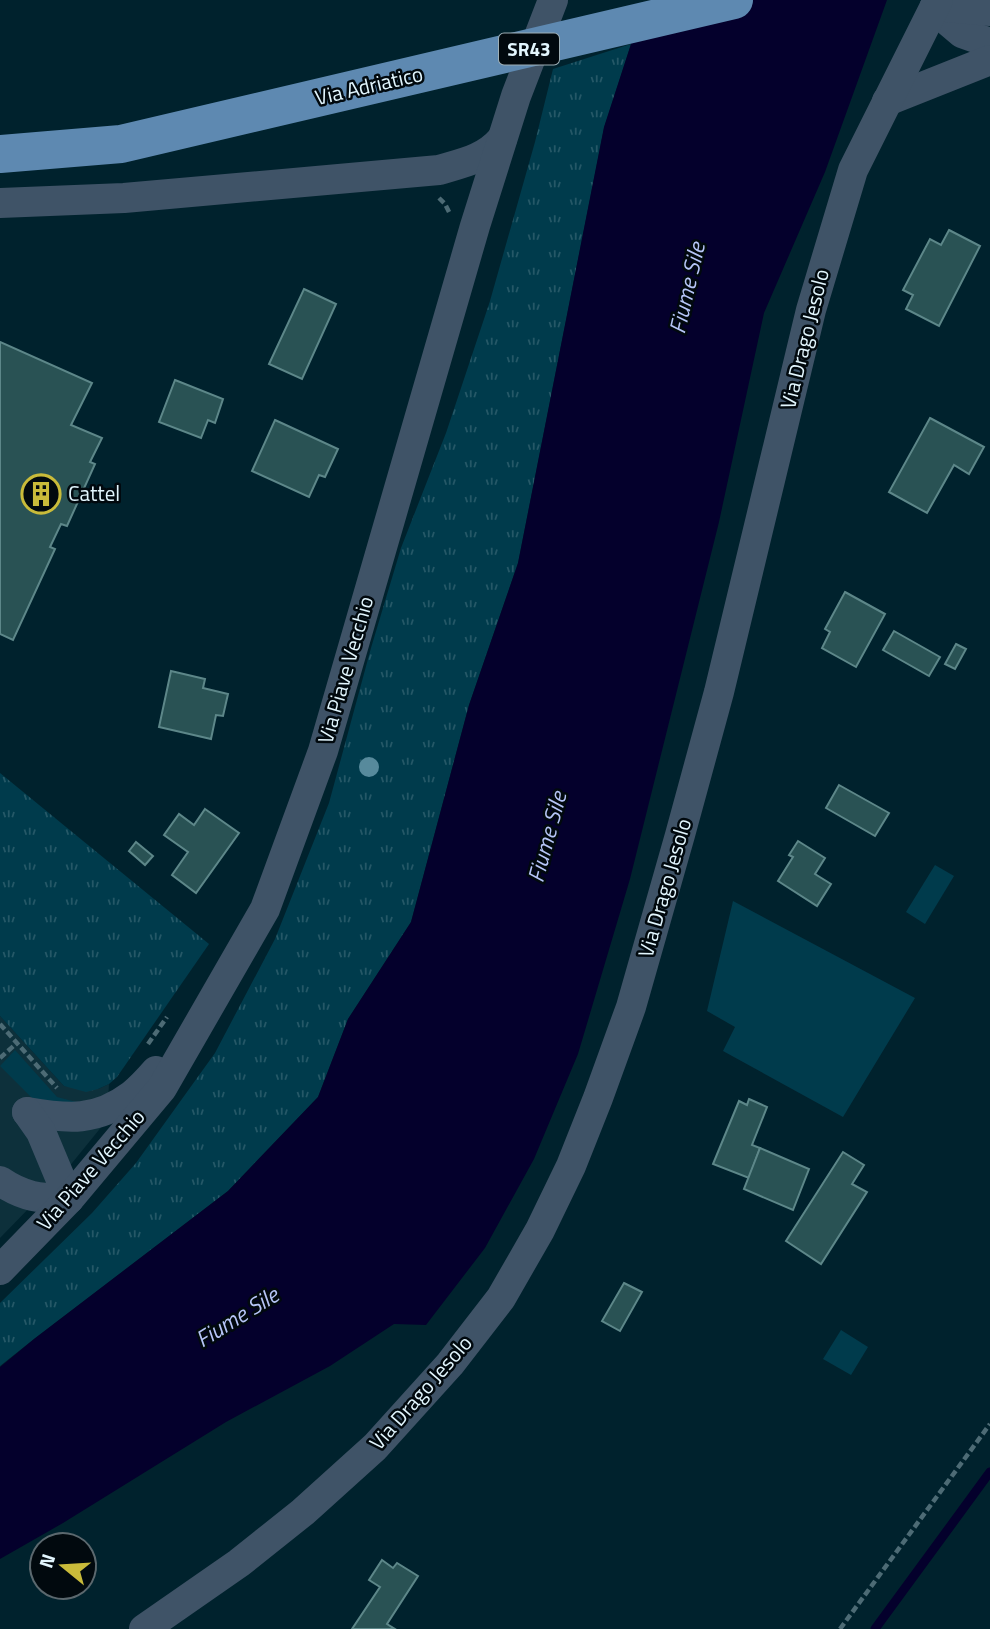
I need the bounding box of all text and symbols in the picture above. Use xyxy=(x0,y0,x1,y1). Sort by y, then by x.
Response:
road number: SR43 xyxy=(499,34,559,64)
street label: Via Adriatico xyxy=(312,57,426,113)
water label: Fiume Sile xyxy=(659,238,714,337)
street label: Via Drago Jesolo xyxy=(771,265,837,412)
building icon: Cattel xyxy=(20,473,62,515)
place label: Cattel xyxy=(68,477,120,509)
street label: Via Piave Vecchio xyxy=(309,592,381,747)
water label: Fiume Sile xyxy=(518,786,576,886)
street label: Via Drago Jesolo xyxy=(629,815,699,961)
street label: Via Piave Vecchio xyxy=(28,1102,152,1237)
water label: Fiume Sile xyxy=(188,1276,286,1356)
street label: Via Drago Jesolo xyxy=(361,1328,479,1457)
north arrow xyxy=(28,1531,98,1601)
text: N xyxy=(31,1550,62,1571)

